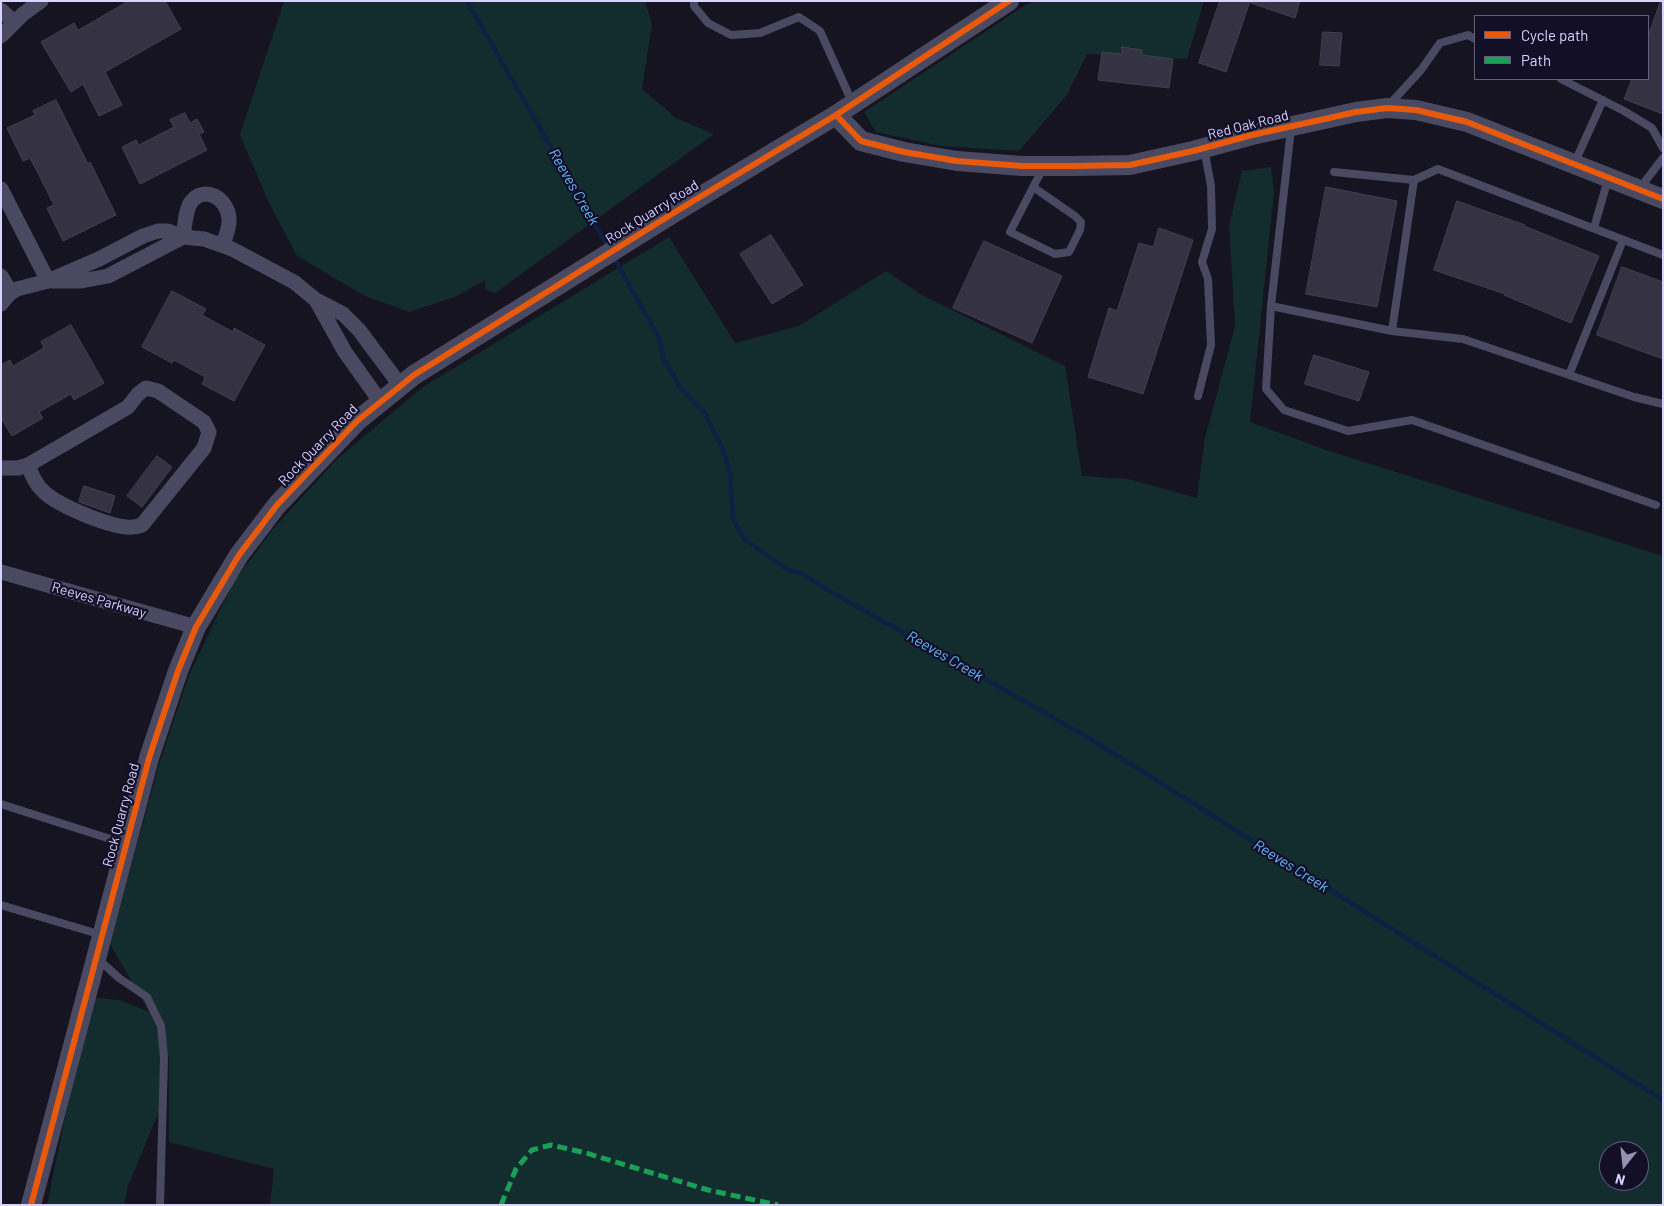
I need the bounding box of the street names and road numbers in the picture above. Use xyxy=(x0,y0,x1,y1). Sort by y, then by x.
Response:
street label: Red Oak Road xyxy=(1206,107,1290,143)
street label: Rock Quarry Road xyxy=(602,177,702,247)
street label: Rock Quarry Road xyxy=(275,401,361,489)
street label: Reeves Parkway xyxy=(50,578,148,622)
street label: Rock Quarry Road xyxy=(99,761,143,869)

